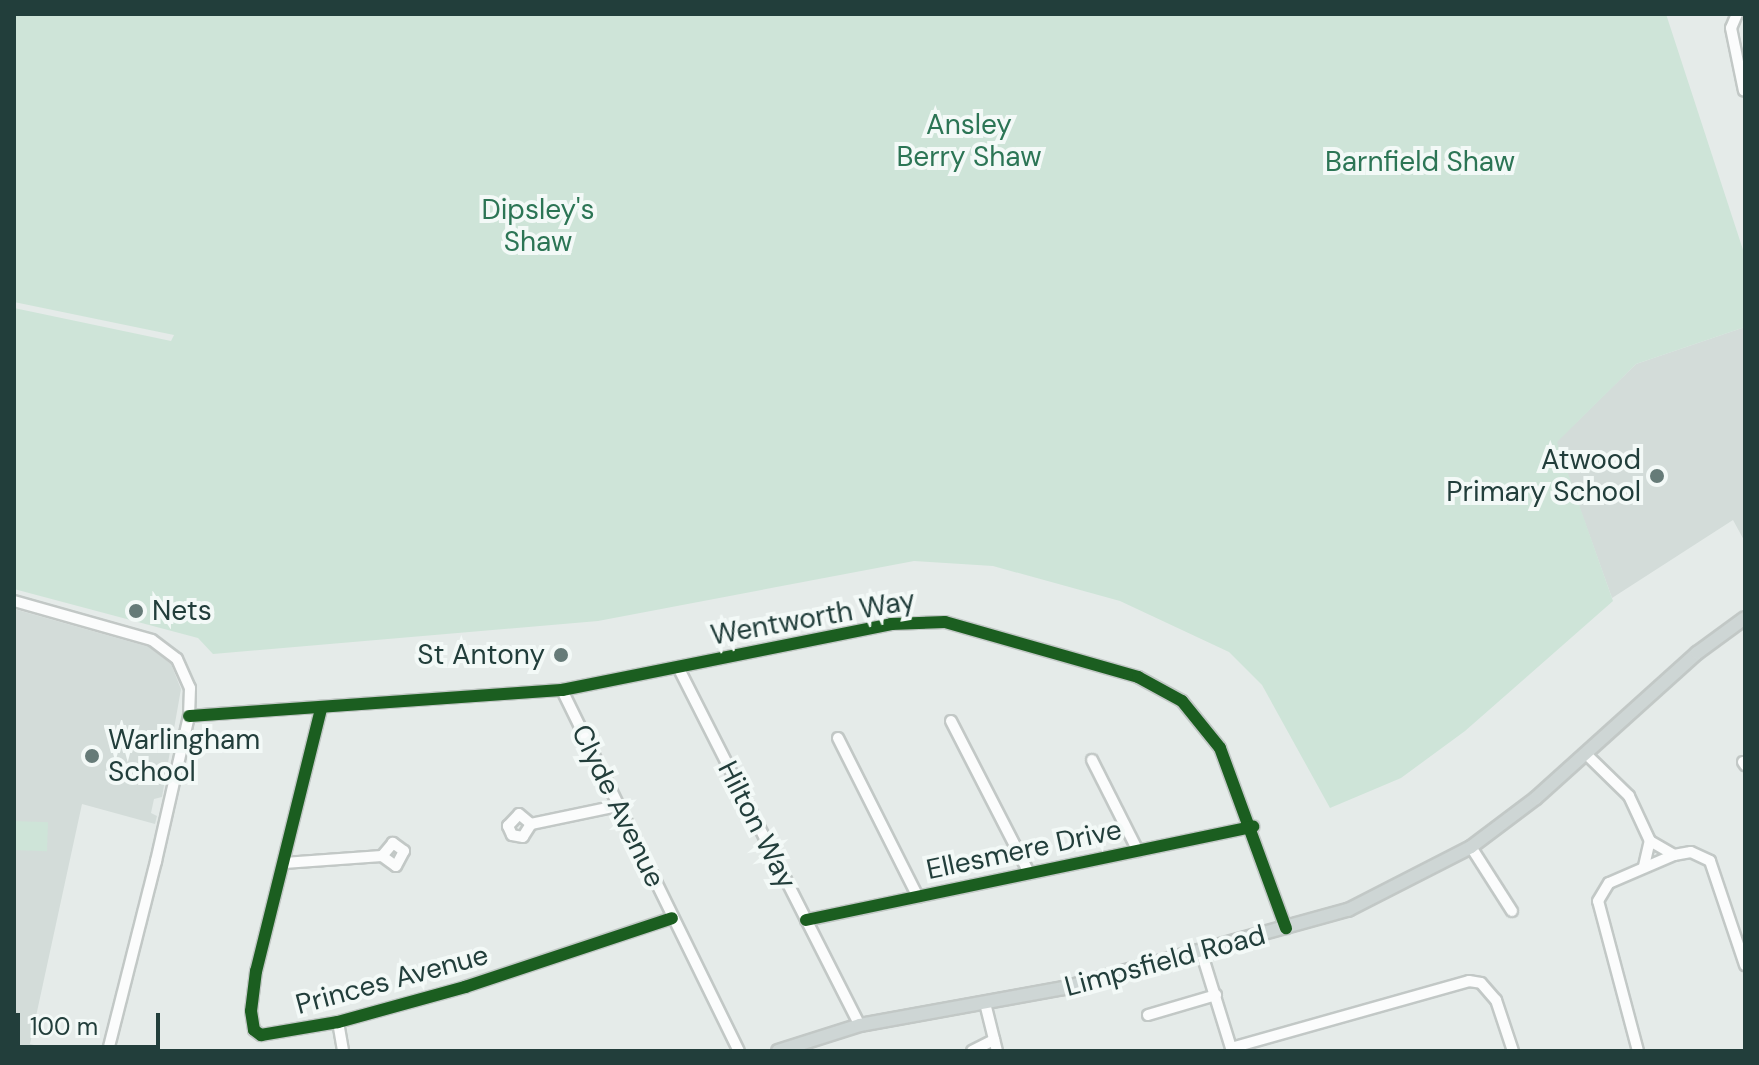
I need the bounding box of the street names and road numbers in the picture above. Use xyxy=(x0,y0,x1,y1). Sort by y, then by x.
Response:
street label: Wentworth Way xyxy=(708,583,918,653)
street label: Clyde Avenue xyxy=(564,719,672,893)
street label: Hilton Way xyxy=(711,756,803,894)
street label: Ellesmere Drive xyxy=(923,813,1125,887)
street label: Limpsfield Road xyxy=(1061,918,1269,1004)
street label: Princes Avenue xyxy=(292,938,492,1022)

